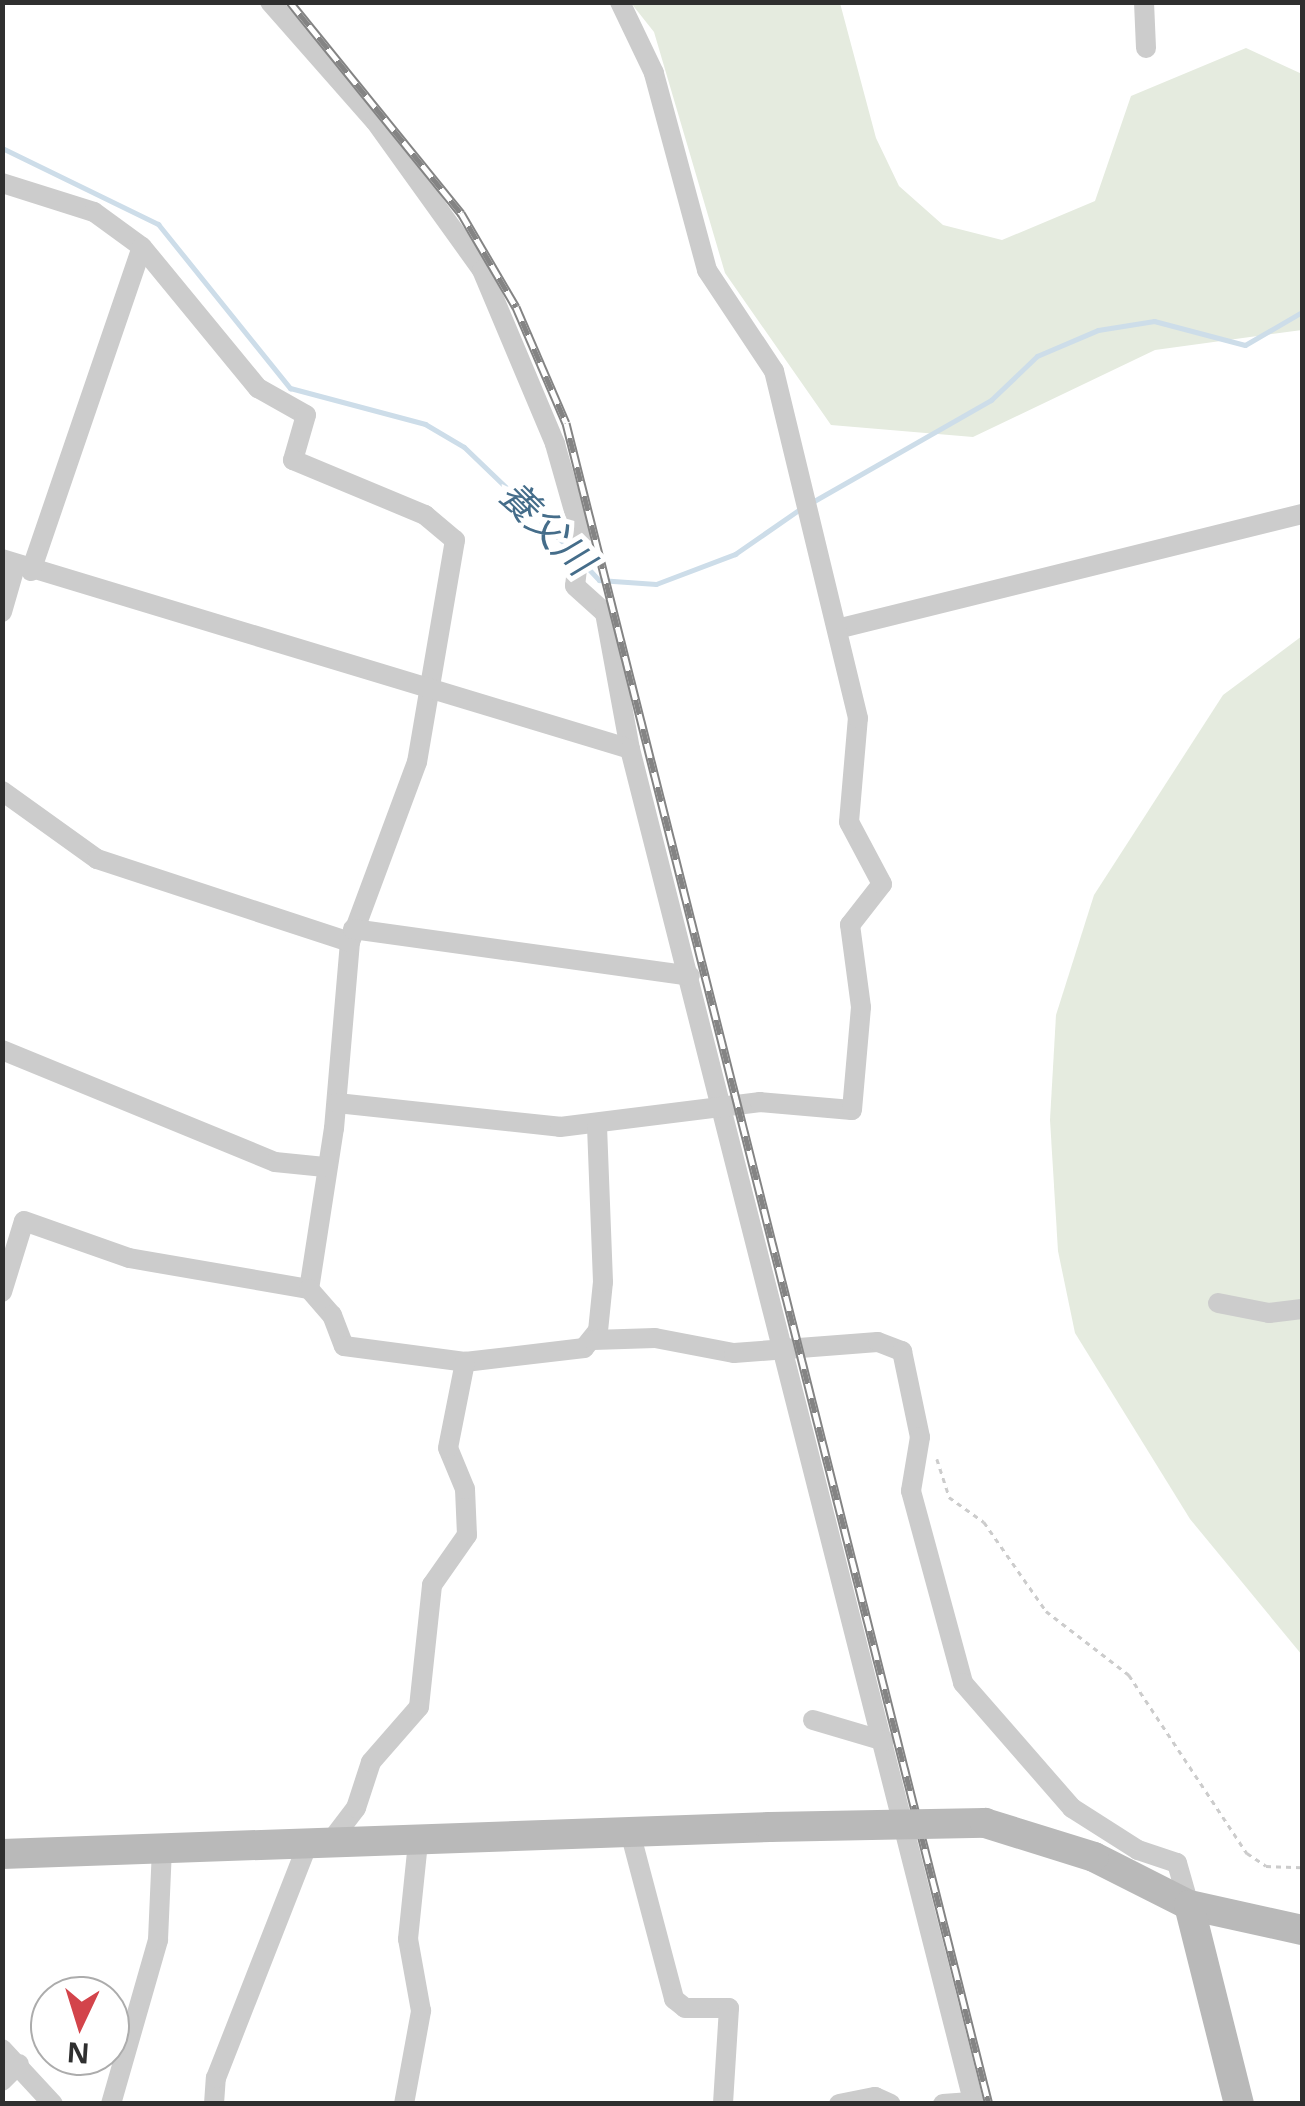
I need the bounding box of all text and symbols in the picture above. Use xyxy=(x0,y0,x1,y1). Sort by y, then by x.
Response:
water label: 養父川 xyxy=(491,471,603,583)
north arrow xyxy=(30,1976,130,2076)
text: N xyxy=(65,2034,91,2074)

